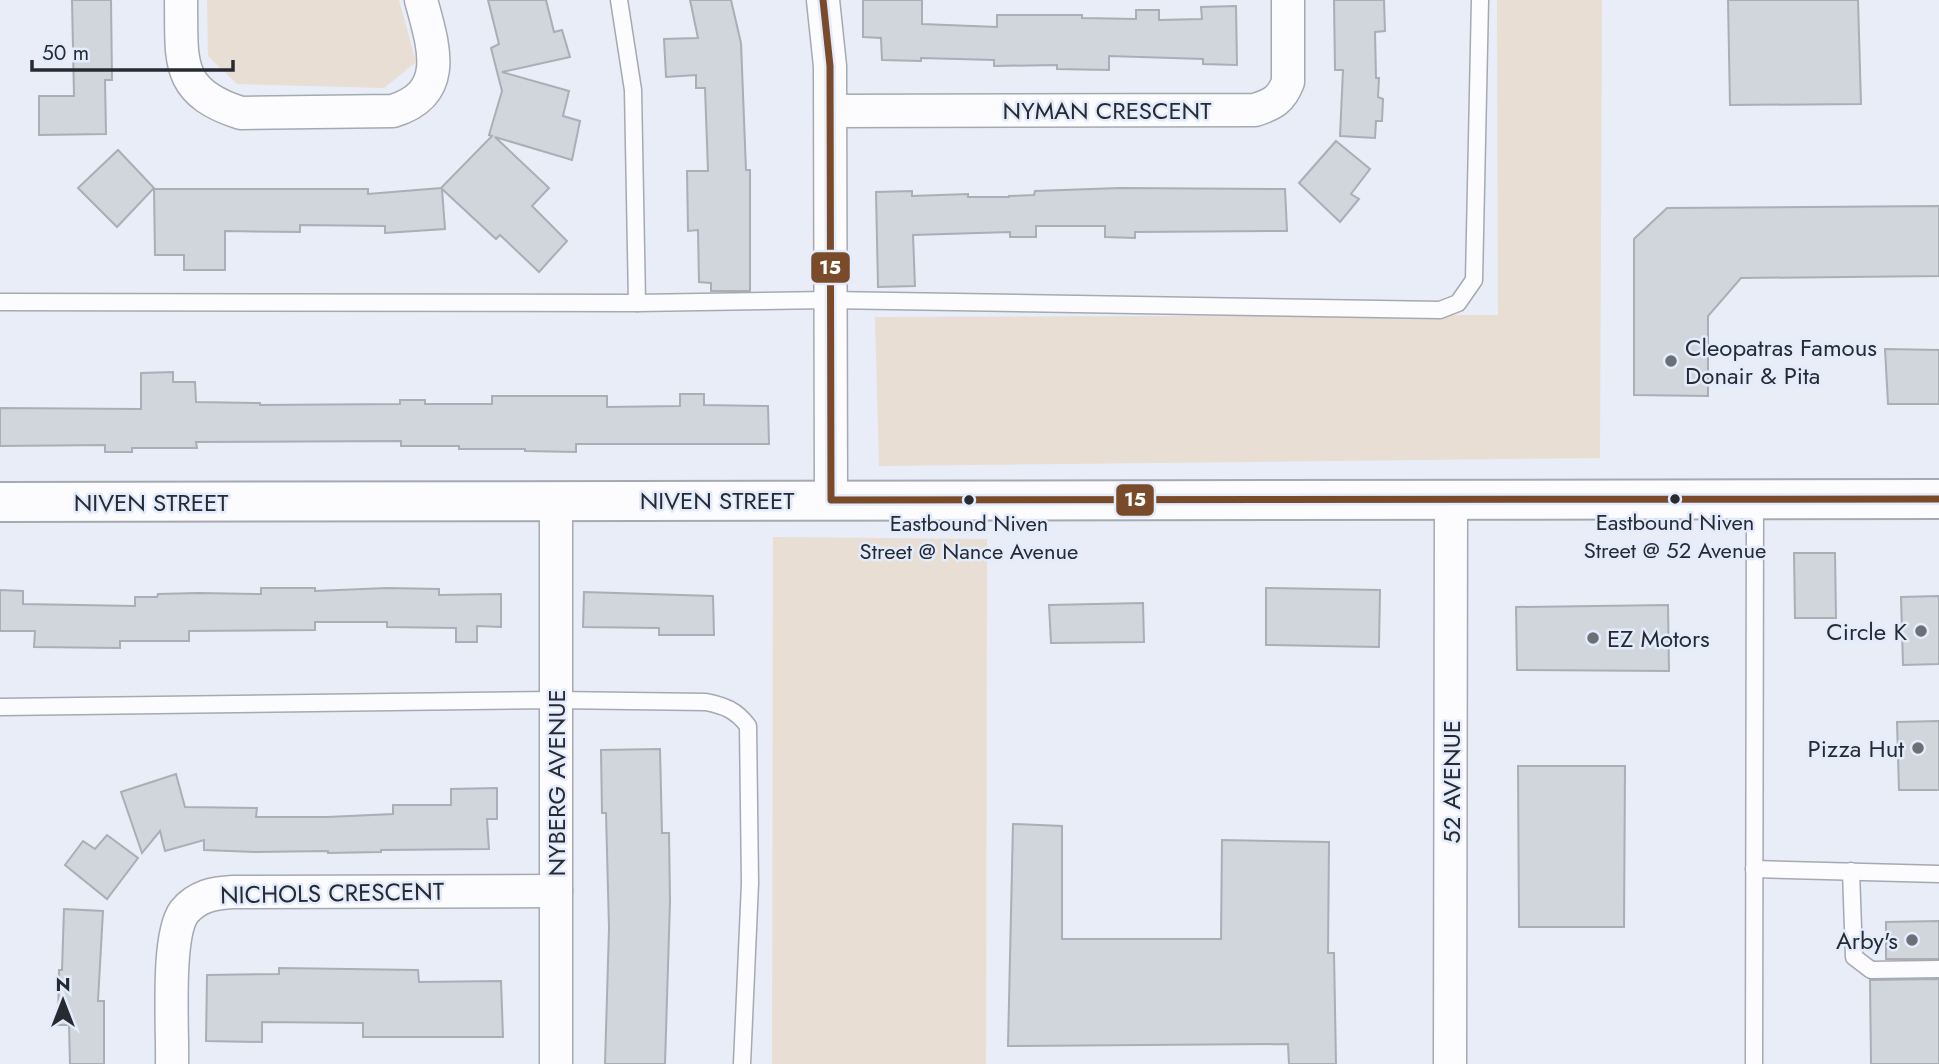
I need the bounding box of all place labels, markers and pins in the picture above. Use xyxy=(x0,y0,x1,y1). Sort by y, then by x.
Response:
place label: Cleopatras Famous Donair & Pita xyxy=(1685,330,1877,393)
marker: Cleopatras Famous Donair & Pita xyxy=(1663,353,1679,369)
marker: Eastbound Niven Street @ 52 Avenue xyxy=(1668,492,1682,506)
marker: Eastbound Niven Street @ Nance Avenue xyxy=(962,493,976,507)
place label: Eastbound Niven Street @ 52 Avenue xyxy=(1584,506,1766,566)
place label: Eastbound Niven Street @ Nance Avenue xyxy=(860,507,1078,567)
place label: Circle K xyxy=(1826,614,1907,649)
place label: EZ Motors xyxy=(1607,621,1710,656)
marker: Circle K xyxy=(1913,623,1929,639)
marker: EZ Motors xyxy=(1585,630,1601,646)
place label: Pizza Hut xyxy=(1808,731,1904,766)
marker: Pizza Hut xyxy=(1910,740,1926,756)
place label: Arby's xyxy=(1836,923,1898,958)
marker: Arby's xyxy=(1904,932,1920,948)

